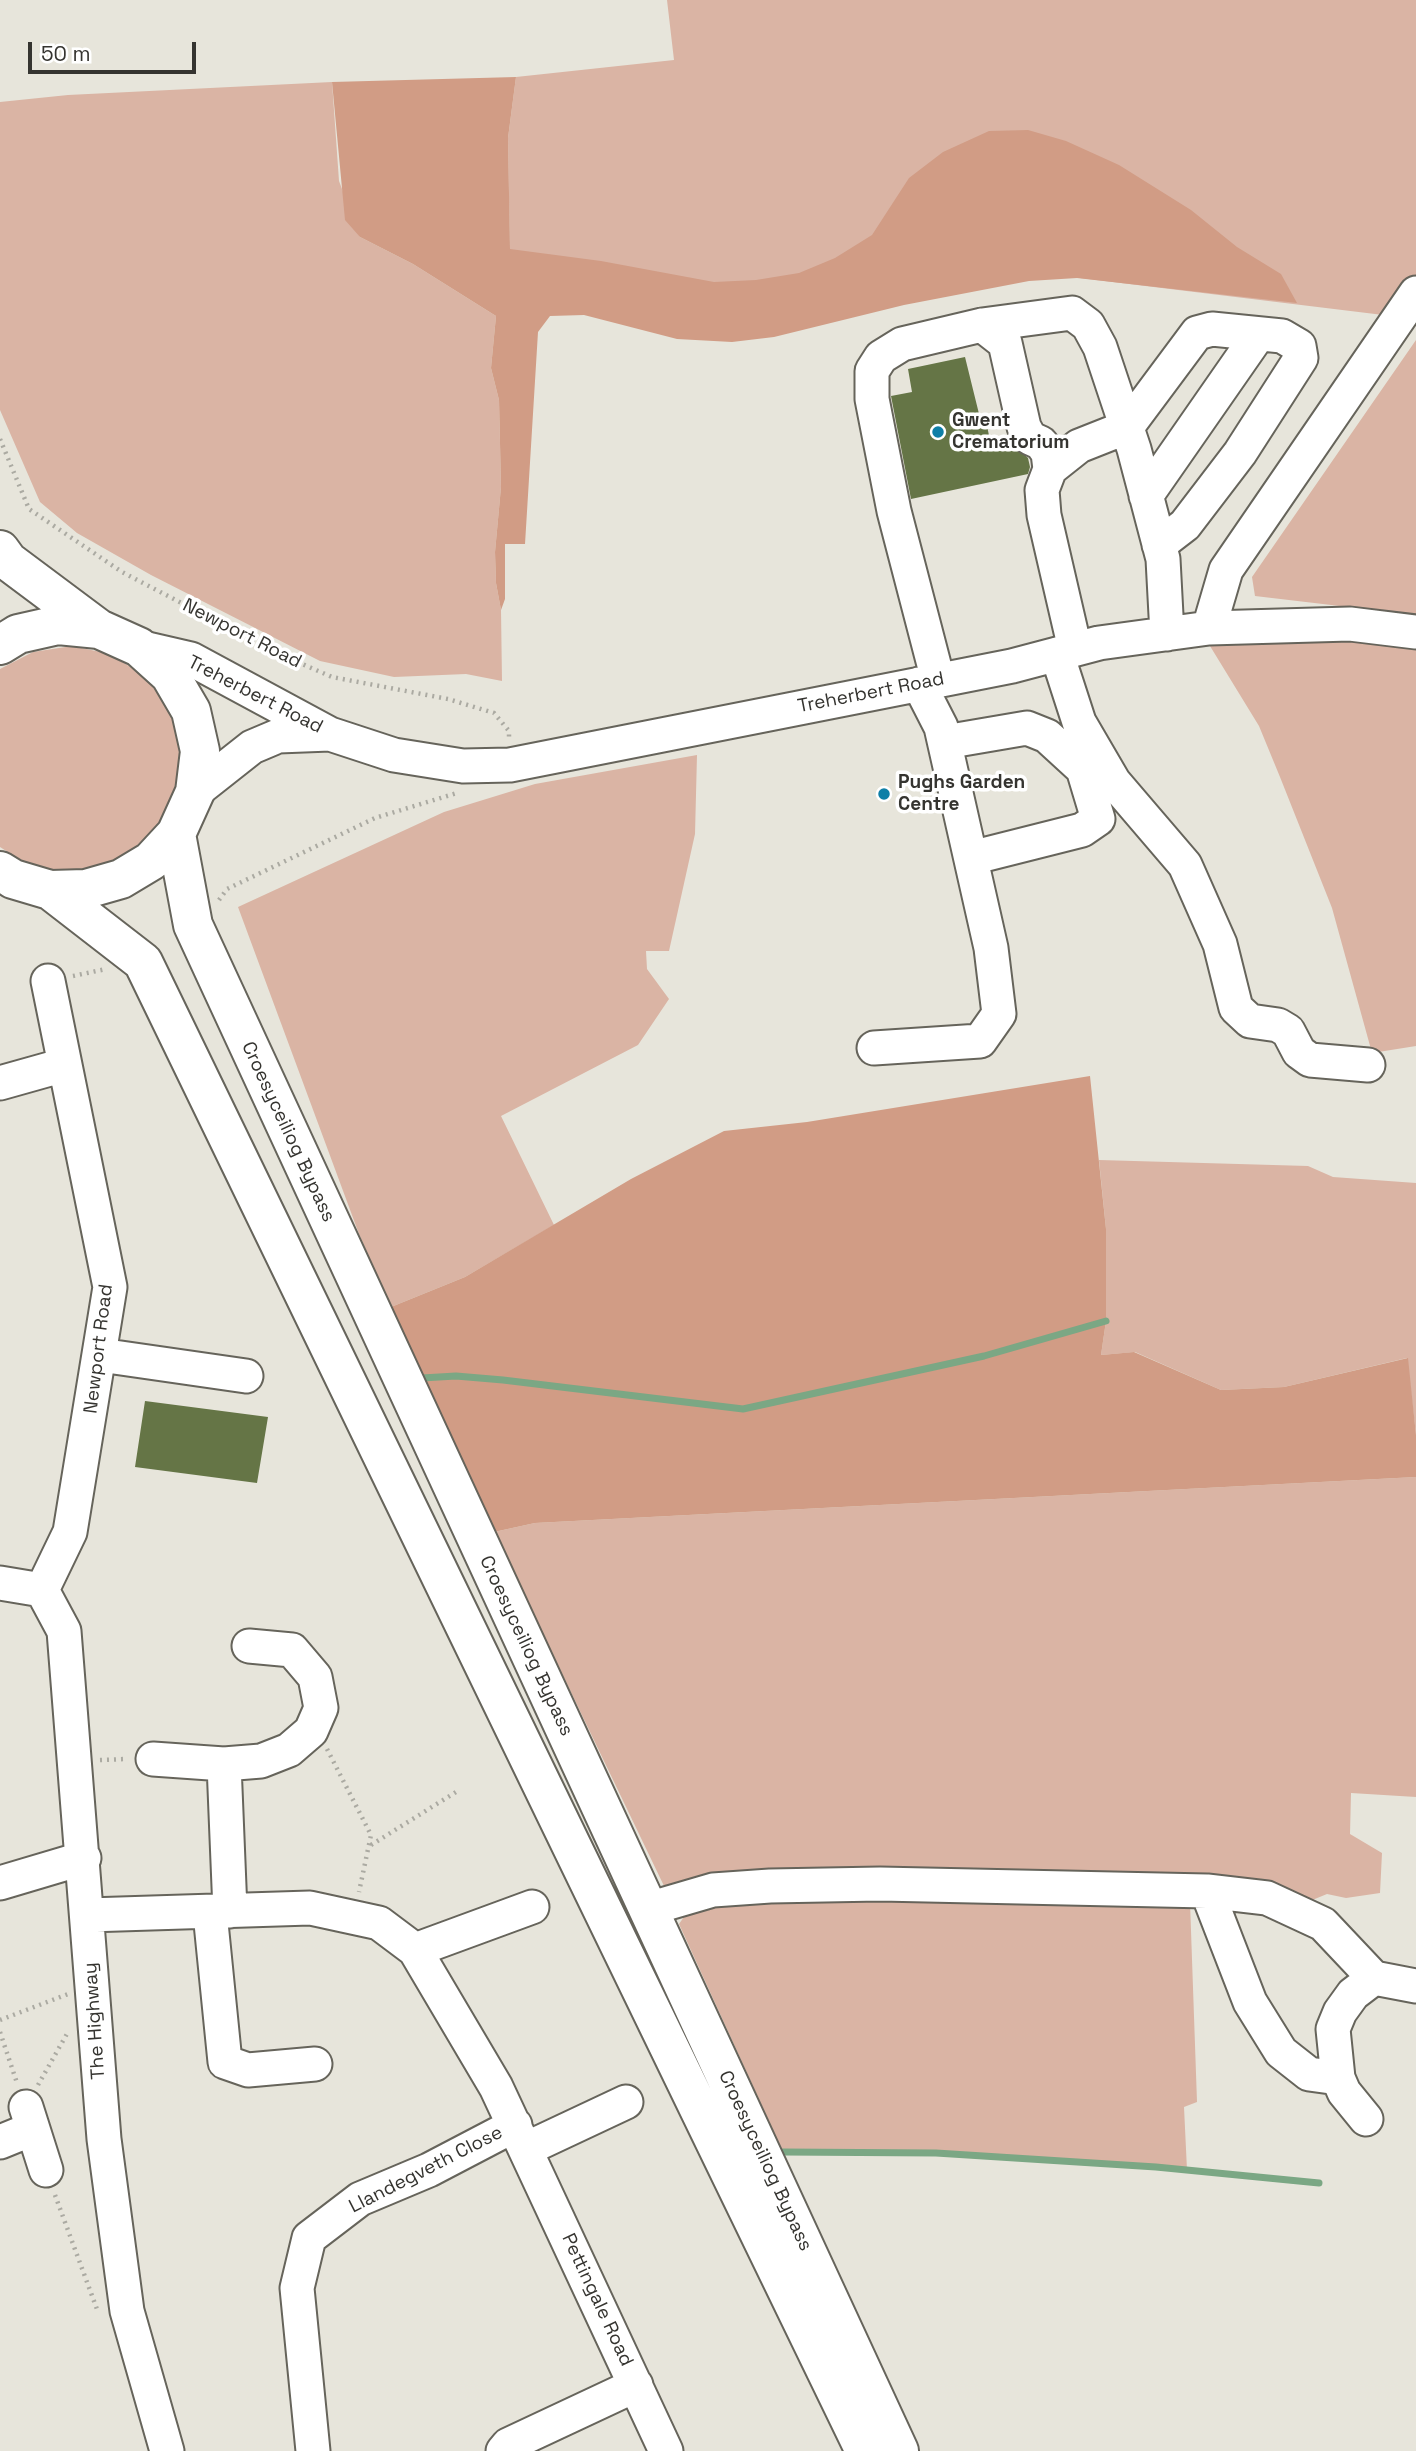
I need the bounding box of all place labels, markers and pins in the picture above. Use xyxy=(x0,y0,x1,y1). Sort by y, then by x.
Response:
place label: Gwent Crematorium xyxy=(952,410,1069,454)
marker: Gwent Crematorium xyxy=(930,424,946,440)
place label: Pughs Garden Centre xyxy=(898,772,1025,816)
marker: Pughs Garden Centre xyxy=(876,786,892,802)

